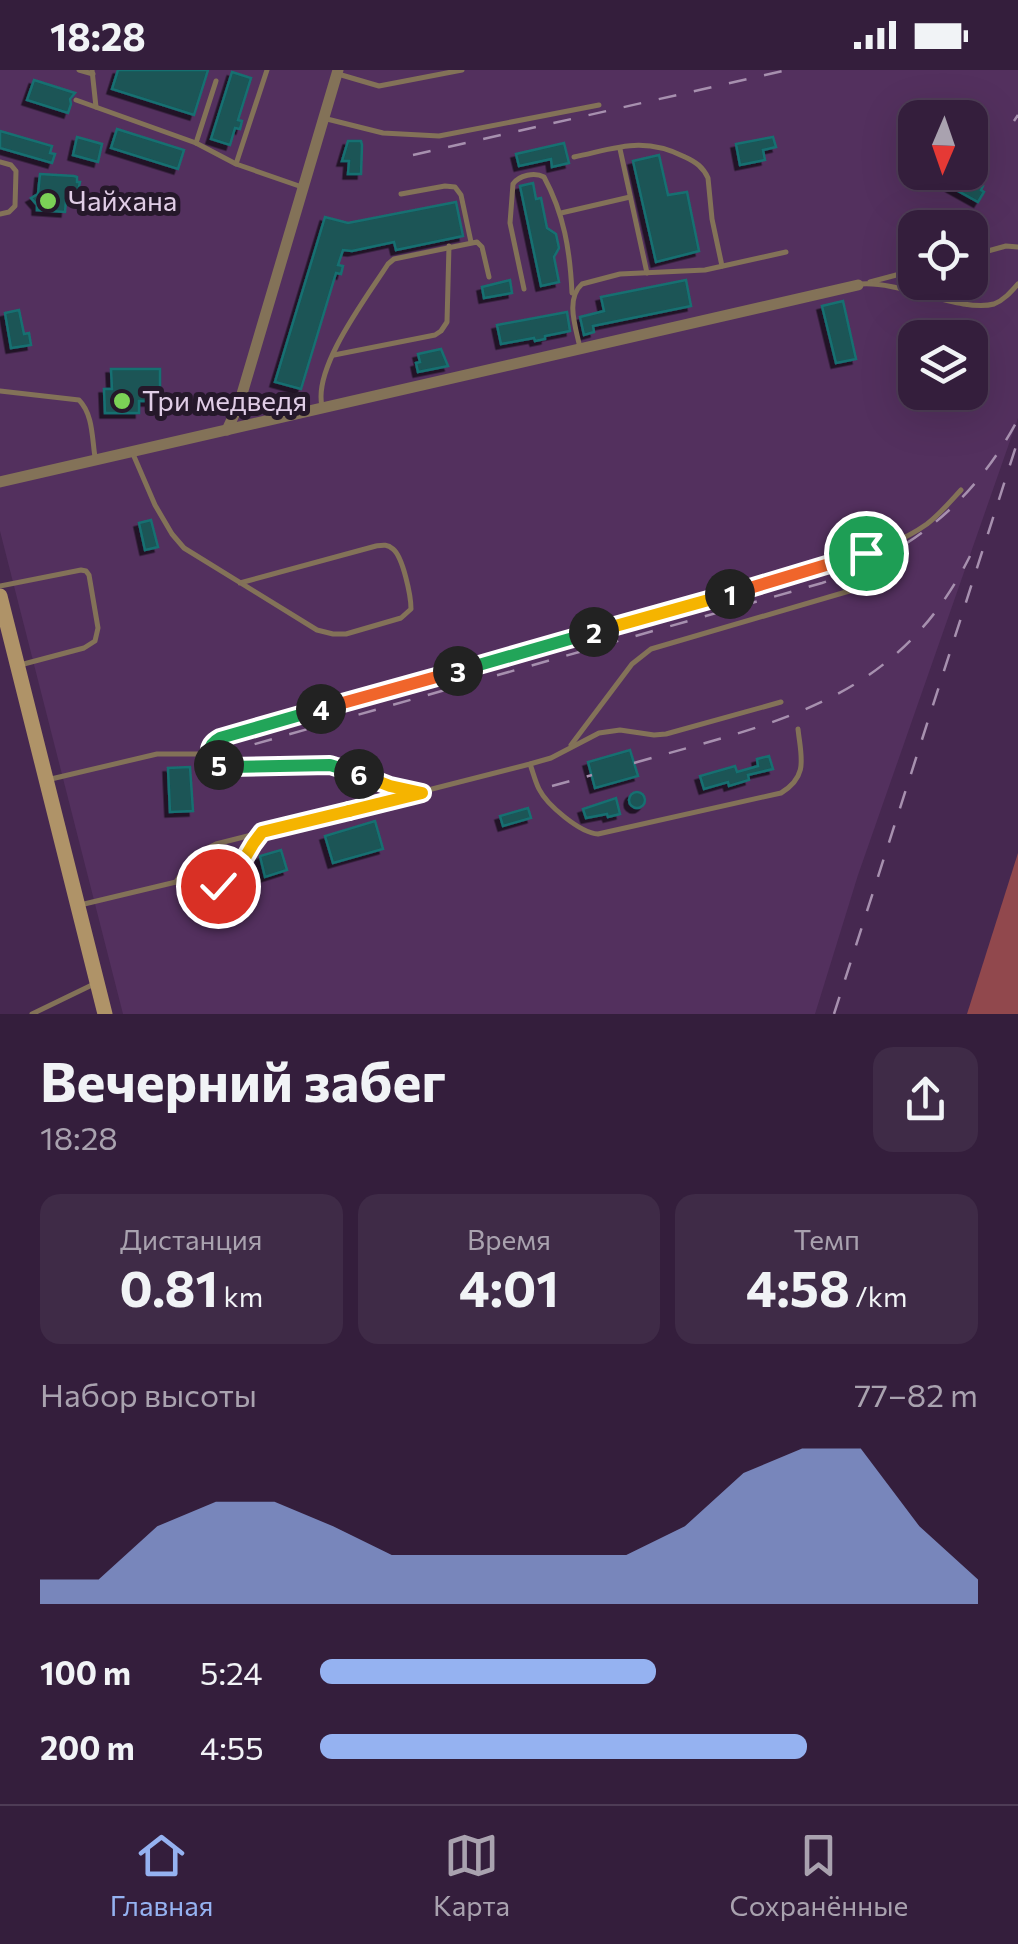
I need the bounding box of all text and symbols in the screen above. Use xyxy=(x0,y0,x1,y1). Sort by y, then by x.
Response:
text: 18:28 xyxy=(50,12,146,59)
north arrow xyxy=(898,100,988,190)
map controls xyxy=(898,100,988,410)
place label: Чайхана xyxy=(68,183,177,217)
marker: Чайхана xyxy=(37,190,59,212)
button: locate xyxy=(898,210,988,300)
button: layers xyxy=(898,320,988,410)
place label: Три медведя xyxy=(142,383,307,417)
marker: Три медведя xyxy=(111,390,133,412)
pin xyxy=(824,511,909,596)
icon: arrive xyxy=(839,526,894,581)
pin: 1 xyxy=(705,569,755,619)
text: 1 xyxy=(724,577,736,611)
pin: 2 xyxy=(569,607,619,657)
text: 2 xyxy=(586,615,602,649)
pin: 3 xyxy=(433,646,483,696)
text: 3 xyxy=(450,654,466,688)
pin: 4 xyxy=(296,684,346,734)
text: 4 xyxy=(312,692,330,726)
pin: 5 xyxy=(194,740,244,790)
text: 5 xyxy=(211,748,227,782)
pin: 6 xyxy=(334,749,384,799)
text: 6 xyxy=(350,757,368,791)
pin xyxy=(176,844,261,929)
icon: check xyxy=(191,859,246,914)
text: Вечерний забег xyxy=(40,1046,446,1113)
button: share xyxy=(873,1047,978,1152)
text: 18:28 xyxy=(40,1117,118,1157)
text: Дистанция xyxy=(120,1222,263,1256)
text: Время xyxy=(467,1222,551,1256)
text: Темп xyxy=(793,1222,860,1256)
text: 0.81 xyxy=(120,1256,218,1317)
text: 4:01 xyxy=(459,1256,559,1317)
text: 4:58 xyxy=(746,1256,850,1317)
text: km xyxy=(218,1279,263,1313)
text: /km xyxy=(850,1279,907,1313)
text: Набор высоты xyxy=(40,1374,257,1414)
text: 77–82 m xyxy=(854,1374,978,1414)
text: 100 m xyxy=(40,1652,131,1692)
text: 5:24 xyxy=(200,1652,262,1692)
text: 200 m xyxy=(40,1727,135,1767)
text: 4:55 xyxy=(200,1727,264,1767)
tab: Главная xyxy=(110,1828,214,1922)
tab: Карта xyxy=(433,1828,510,1922)
tab: Сохранённые xyxy=(730,1828,908,1922)

